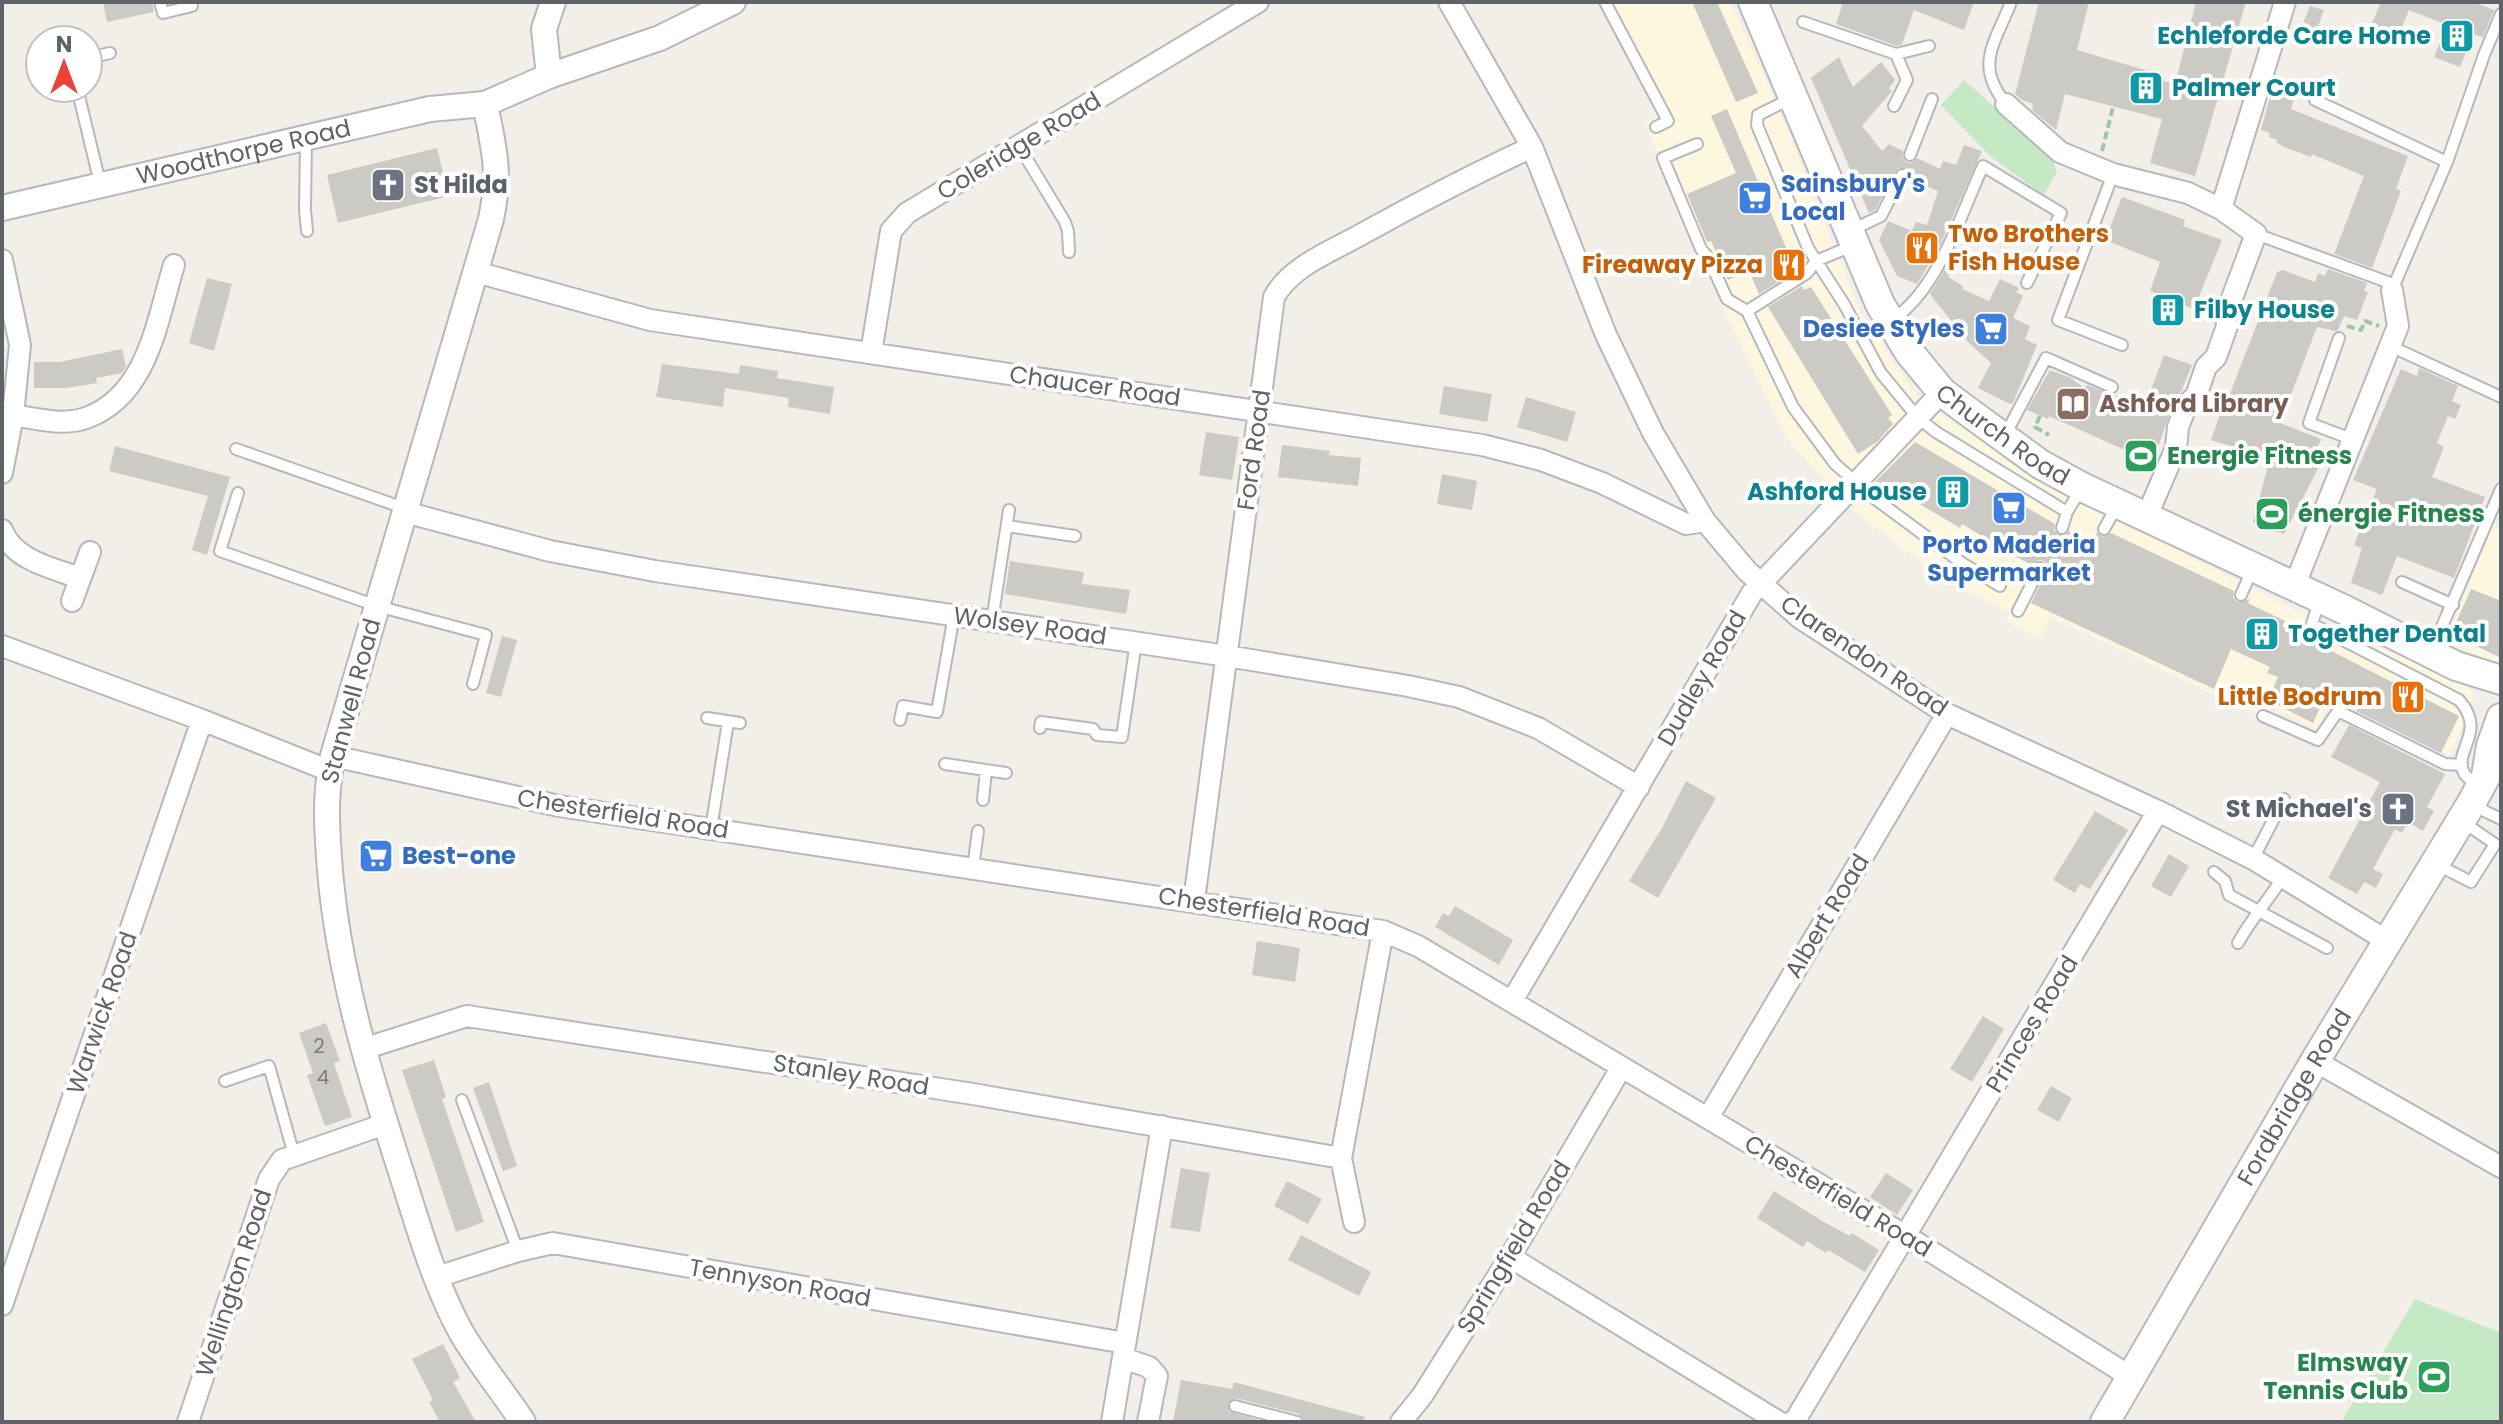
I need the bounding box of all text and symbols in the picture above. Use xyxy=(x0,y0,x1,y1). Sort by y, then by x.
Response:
building icon: Echleforde Care Home xyxy=(2438,17,2476,55)
place label: Echleforde Care Home xyxy=(2157,19,2431,52)
north arrow xyxy=(24,24,104,104)
text: N xyxy=(56,29,72,60)
building icon: Palmer Court xyxy=(2127,69,2165,107)
place label: Palmer Court xyxy=(2172,71,2336,104)
street label: Coleridge Road xyxy=(931,84,1107,208)
street label: Woodthorpe Road xyxy=(133,111,354,192)
church icon: St Hilda xyxy=(369,166,407,204)
place label: Sainsbury's Local xyxy=(1781,167,1925,228)
place label: St Hilda xyxy=(414,168,508,201)
supermarket icon: Sainsbury's Local xyxy=(1736,179,1774,217)
place label: Two Brothers Fish House xyxy=(1948,217,2109,278)
restaurant icon: Two Brothers Fish House xyxy=(1903,229,1941,267)
restaurant icon: Fireaway Pizza xyxy=(1770,246,1808,284)
place label: Fireaway Pizza xyxy=(1582,248,1763,281)
building icon: Filby House xyxy=(2149,291,2187,329)
place label: Filby House xyxy=(2194,293,2335,326)
supermarket icon: Desiee Styles xyxy=(1972,310,2010,348)
place label: Desiee Styles xyxy=(1803,312,1965,345)
street label: Chaucer Road xyxy=(1007,357,1183,414)
street label: Church Road xyxy=(1929,376,2076,493)
library icon: Ashford Library xyxy=(2054,385,2092,423)
street label: Ford Road xyxy=(1229,387,1278,512)
place label: Ashford Library xyxy=(2099,387,2290,420)
sports icon: Energie Fitness xyxy=(2122,437,2160,475)
place label: Energie Fitness xyxy=(2167,439,2352,472)
building icon: Ashford House xyxy=(1934,473,1972,511)
place label: Ashford House xyxy=(1747,475,1927,508)
supermarket icon: Porto Maderia Supermarket xyxy=(1990,489,2028,527)
sports icon: énergie Fitness xyxy=(2253,495,2291,533)
place label: énergie Fitness xyxy=(2298,497,2485,530)
place label: Porto Maderia Supermarket xyxy=(1922,528,2096,589)
street label: Clarendon Road xyxy=(1774,587,1955,724)
street label: Wolsey Road xyxy=(951,598,1109,653)
street label: Dudley Road xyxy=(1649,604,1754,752)
street label: Stanwell Road xyxy=(313,615,388,787)
building icon: Together Dental xyxy=(2243,615,2281,653)
place label: Together Dental xyxy=(2288,617,2486,650)
restaurant icon: Little Bodrum xyxy=(2389,678,2427,716)
place label: Little Bodrum xyxy=(2218,680,2382,713)
street label: Chesterfield Road xyxy=(515,781,731,847)
church icon: St Michael's xyxy=(2379,790,2417,828)
place label: St Michael's xyxy=(2226,792,2372,825)
supermarket icon: Best-one xyxy=(357,837,395,875)
place label: Best-one xyxy=(402,839,516,872)
street label: Albert Road xyxy=(1776,847,1877,984)
street label: Chesterfield Road xyxy=(1156,879,1372,945)
street label: Warwick Road xyxy=(58,927,145,1099)
street label: Princes Road xyxy=(1978,949,2086,1099)
street label: Fordbridge Road xyxy=(2229,1002,2359,1191)
house number: 2 xyxy=(313,1032,325,1060)
street label: Stanley Road xyxy=(771,1046,931,1103)
house number: 4 xyxy=(317,1063,329,1091)
street label: Chesterfield Road xyxy=(1738,1126,1938,1265)
street label: Springfield Road xyxy=(1449,1154,1578,1339)
street label: Wellington Road xyxy=(188,1185,279,1381)
street label: Tennyson Road xyxy=(687,1250,874,1315)
place label: Elmsway Tennis Club xyxy=(2263,1346,2409,1407)
sports icon: Elmsway Tennis Club xyxy=(2415,1358,2453,1396)

